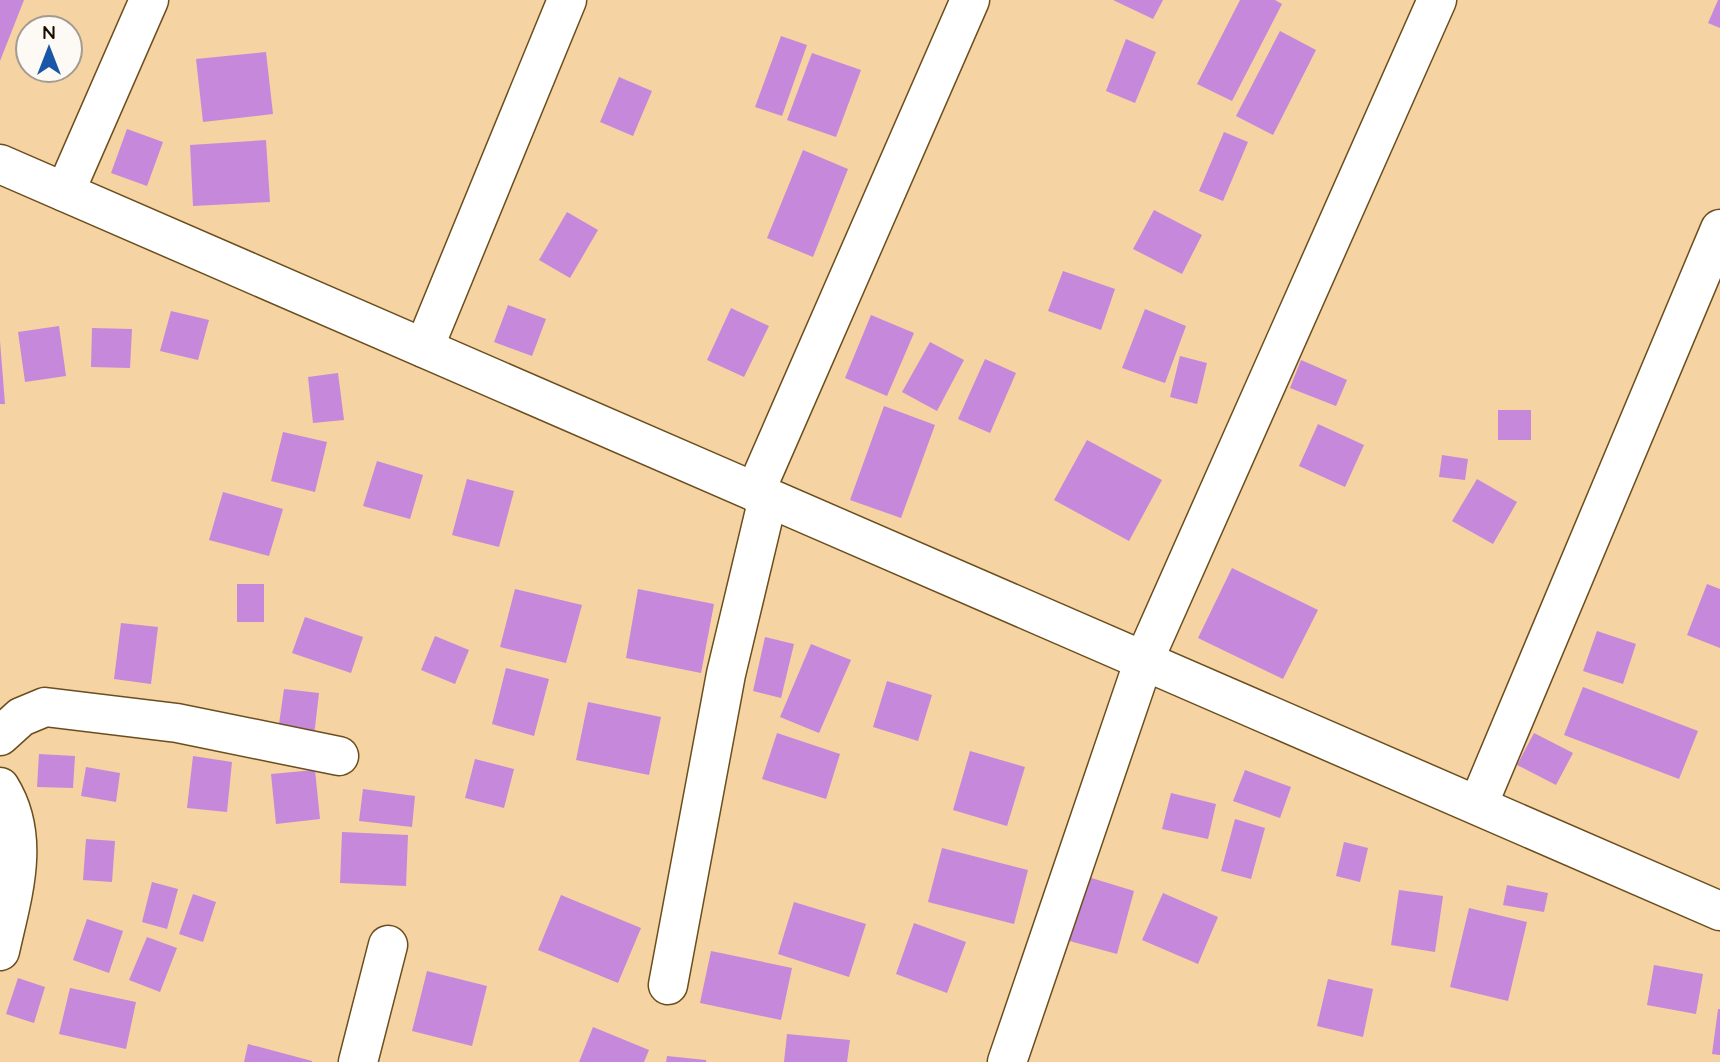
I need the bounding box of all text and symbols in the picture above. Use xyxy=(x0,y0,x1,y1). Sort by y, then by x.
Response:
north arrow xyxy=(14,14,84,84)
text: N xyxy=(42,20,56,44)

